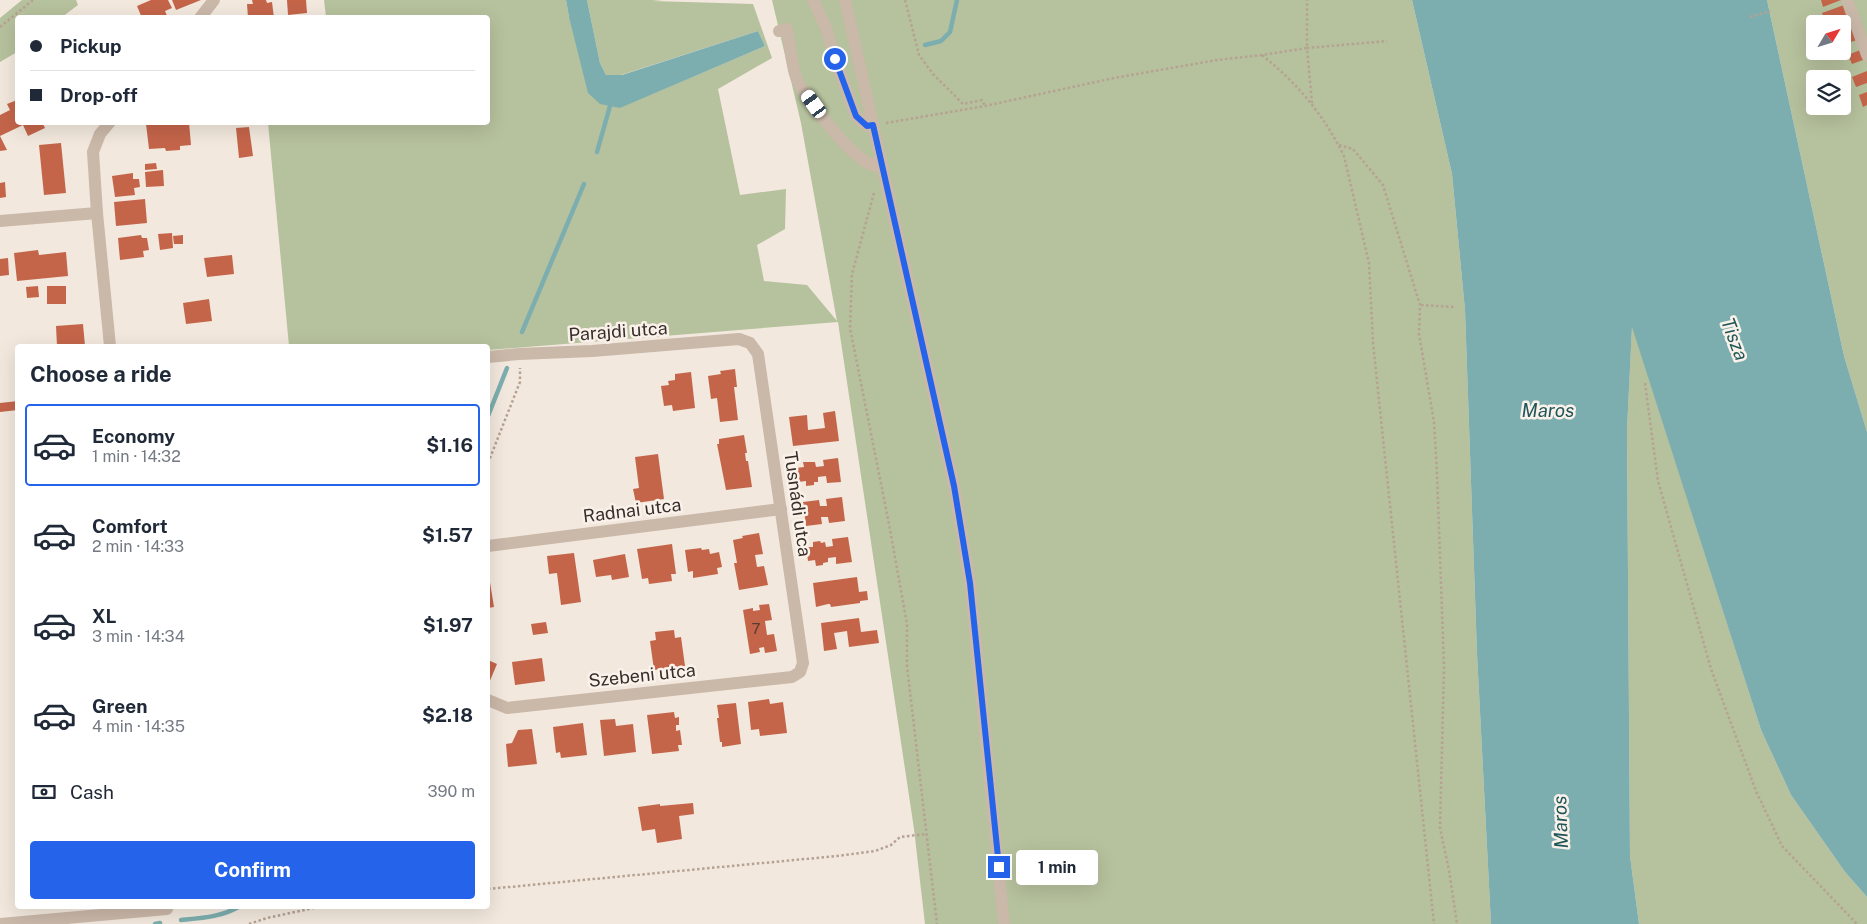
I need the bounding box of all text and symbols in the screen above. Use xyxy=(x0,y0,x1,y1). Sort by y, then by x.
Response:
north arrow xyxy=(1806,15,1851,60)
map controls xyxy=(1806,15,1851,115)
text: Pickup xyxy=(60,35,122,57)
route start xyxy=(824,48,846,70)
button: layers xyxy=(1806,70,1851,115)
text: Drop-off xyxy=(60,84,137,106)
car xyxy=(799,87,828,121)
water label: Tisza xyxy=(1717,315,1753,363)
street label: Parajdi utca xyxy=(568,317,668,345)
text: Choose a ride xyxy=(30,361,172,387)
water label: Maros xyxy=(1522,399,1574,421)
icon: car xyxy=(32,423,77,468)
text: Economy xyxy=(92,425,175,447)
text: $1.16 xyxy=(426,434,473,456)
text: 1 min · 14:32 xyxy=(92,447,181,466)
street label: Tusnádi utca xyxy=(780,450,816,558)
street label: Radnai utca xyxy=(582,494,682,526)
icon: car xyxy=(32,513,77,558)
text: Comfort xyxy=(92,515,168,537)
text: $1.57 xyxy=(422,524,473,546)
text: 2 min · 14:33 xyxy=(92,537,184,556)
icon: car xyxy=(32,603,77,648)
text: XL xyxy=(92,605,117,627)
text: $1.97 xyxy=(423,614,473,636)
house number: 7 xyxy=(751,620,761,637)
text: 3 min · 14:34 xyxy=(92,627,185,646)
street label: Szebeni utca xyxy=(587,659,697,691)
icon: car xyxy=(32,693,77,738)
text: Green xyxy=(92,695,147,717)
text: $2.18 xyxy=(422,704,473,726)
text: 4 min · 14:35 xyxy=(92,717,185,736)
icon: cash xyxy=(30,778,58,806)
text: Cash xyxy=(70,781,114,803)
text: 390 m xyxy=(428,782,475,801)
water label: Maros xyxy=(1548,795,1572,849)
button: Confirm xyxy=(30,841,475,899)
callout: 1 min xyxy=(1016,850,1099,884)
route end xyxy=(988,856,1010,878)
text: 1 min xyxy=(1038,858,1076,877)

